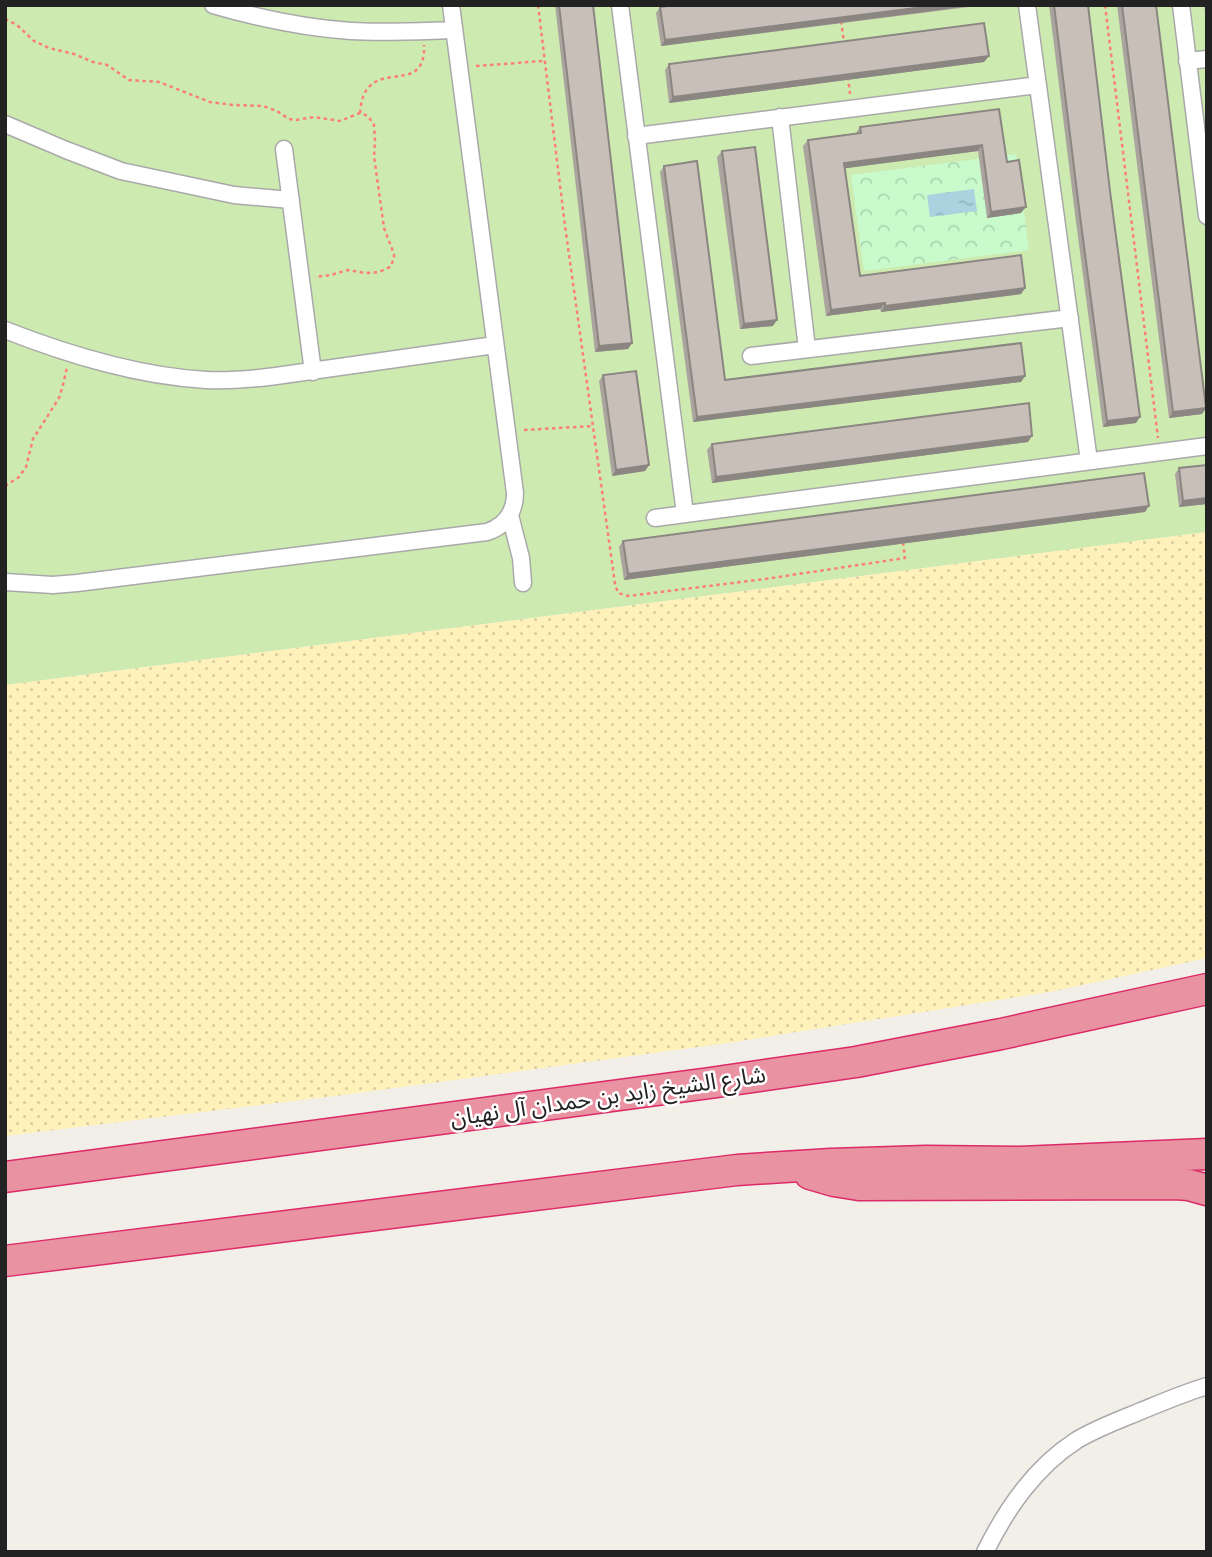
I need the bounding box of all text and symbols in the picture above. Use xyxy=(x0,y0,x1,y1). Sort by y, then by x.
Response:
street label: شارع الشيخ زايد بن حمدان آل نهيان xyxy=(449,1061,768,1135)

